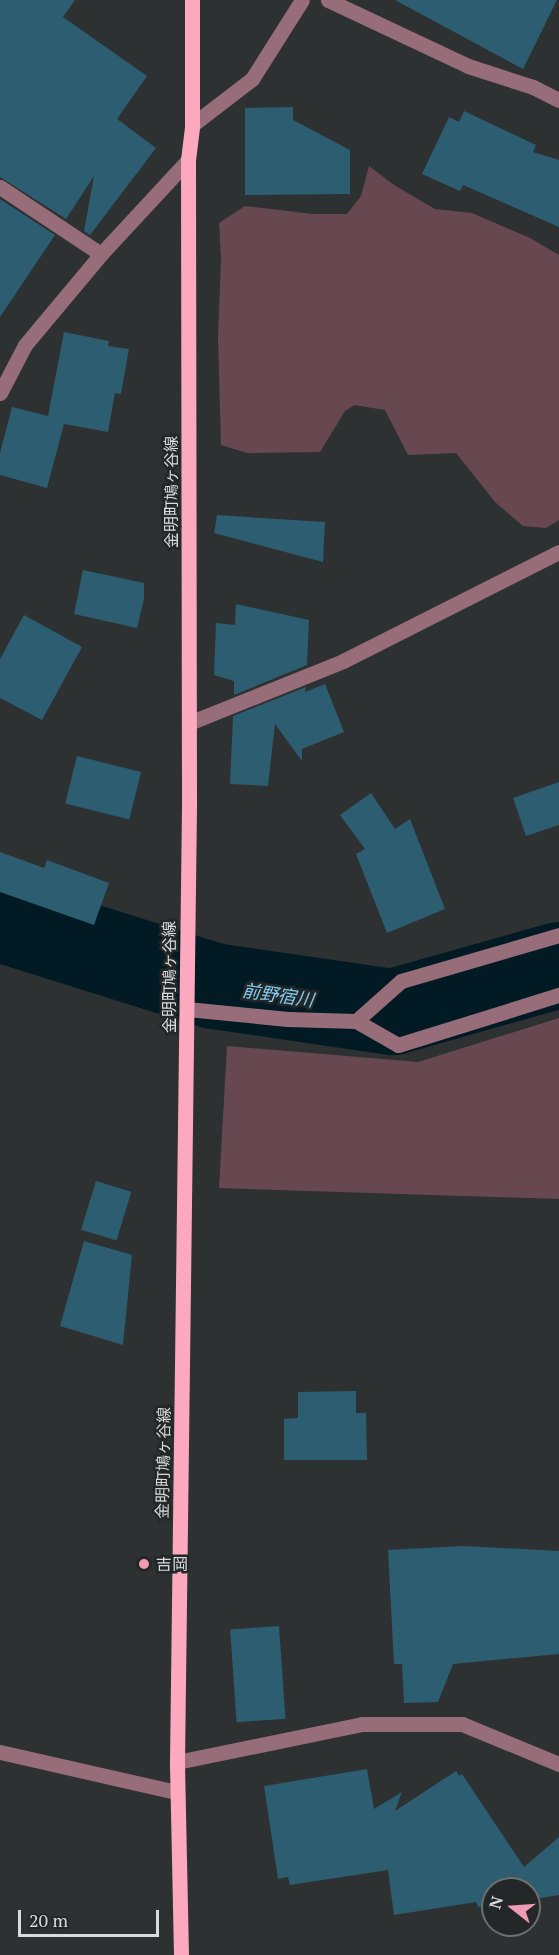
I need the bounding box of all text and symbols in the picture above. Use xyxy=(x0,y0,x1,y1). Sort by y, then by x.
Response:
street label: 金明町鳩ヶ谷線 xyxy=(161,436,181,548)
street label: 金明町鳩ヶ谷線 xyxy=(159,921,179,1033)
water label: 前野宿川 xyxy=(241,979,315,1011)
street label: 金明町鳩ヶ谷線 xyxy=(152,1407,174,1519)
place label: 吉岡 xyxy=(156,1554,188,1574)
marker: 吉岡 xyxy=(137,1557,151,1571)
north arrow xyxy=(481,1877,541,1937)
text: N xyxy=(483,1893,508,1911)
scale bar xyxy=(21,1898,162,1936)
text: 20 m xyxy=(29,1908,68,1932)

